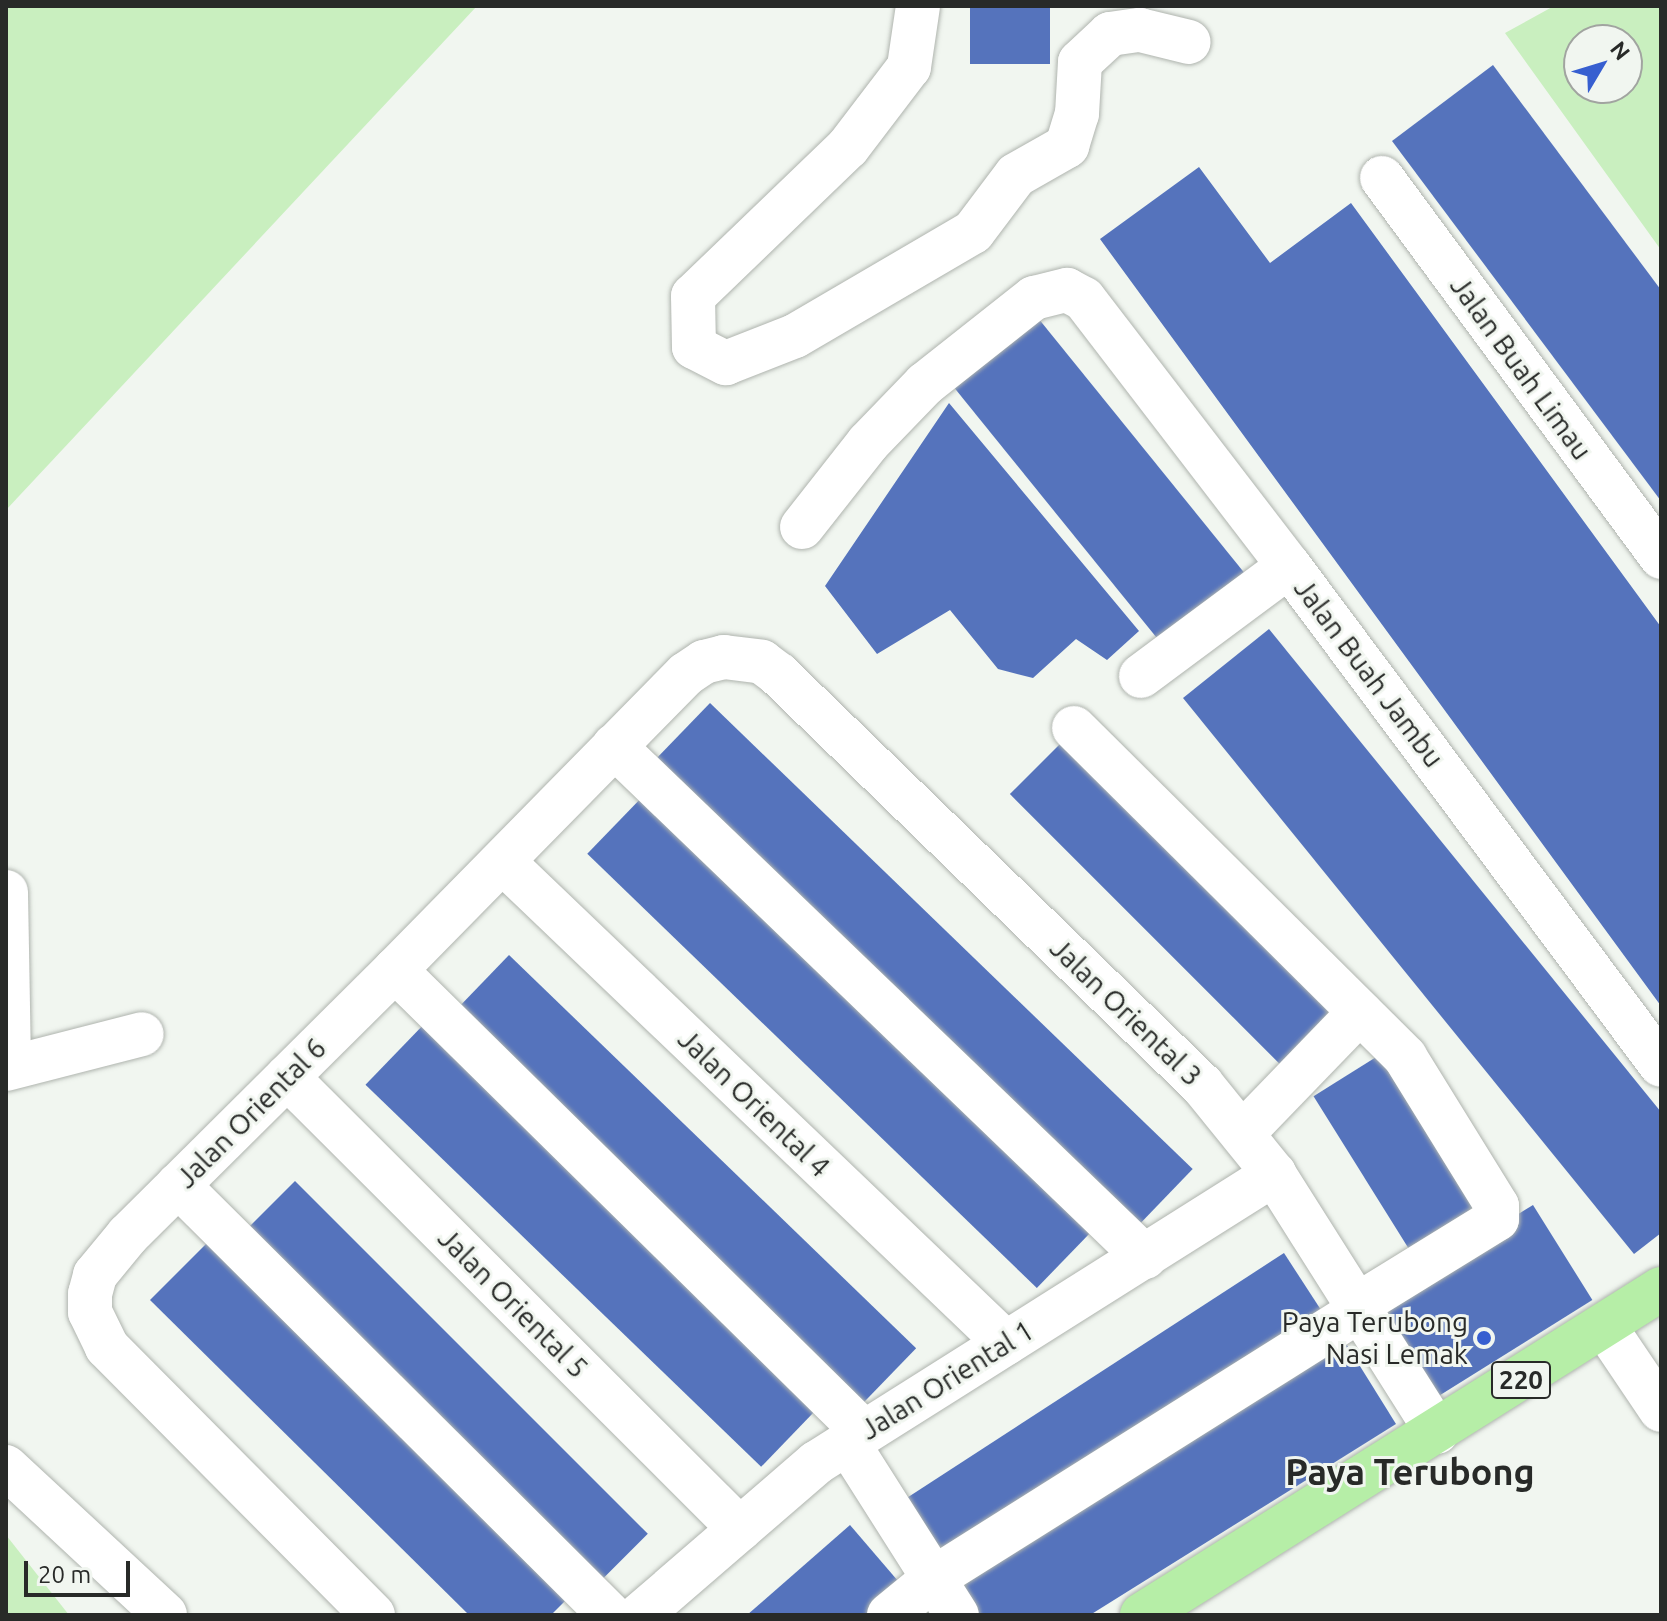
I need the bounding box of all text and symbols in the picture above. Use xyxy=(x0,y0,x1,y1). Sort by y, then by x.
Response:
north arrow xyxy=(1563,24,1643,104)
text: N xyxy=(1606,36,1636,64)
street label: Jalan Buah Limau xyxy=(1443,270,1599,466)
street label: Jalan Buah Jambu xyxy=(1287,572,1451,774)
street label: Jalan Oriental 3 xyxy=(1043,931,1209,1093)
street label: Jalan Oriental 4 xyxy=(671,1022,837,1184)
street label: Jalan Oriental 6 xyxy=(169,1031,333,1195)
street label: Jalan Oriental 5 xyxy=(431,1221,595,1385)
place label: Paya Terubong Nasi Lemak xyxy=(1282,1305,1468,1371)
street label: Jalan Oriental 1 xyxy=(854,1313,1040,1447)
marker: Paya Terubong Nasi Lemak xyxy=(1475,1329,1493,1347)
road number: 220 xyxy=(1491,1358,1551,1402)
district label: Paya Terubong xyxy=(1285,1450,1535,1494)
scale bar xyxy=(28,1545,134,1595)
text: 20 m xyxy=(38,1561,91,1588)

